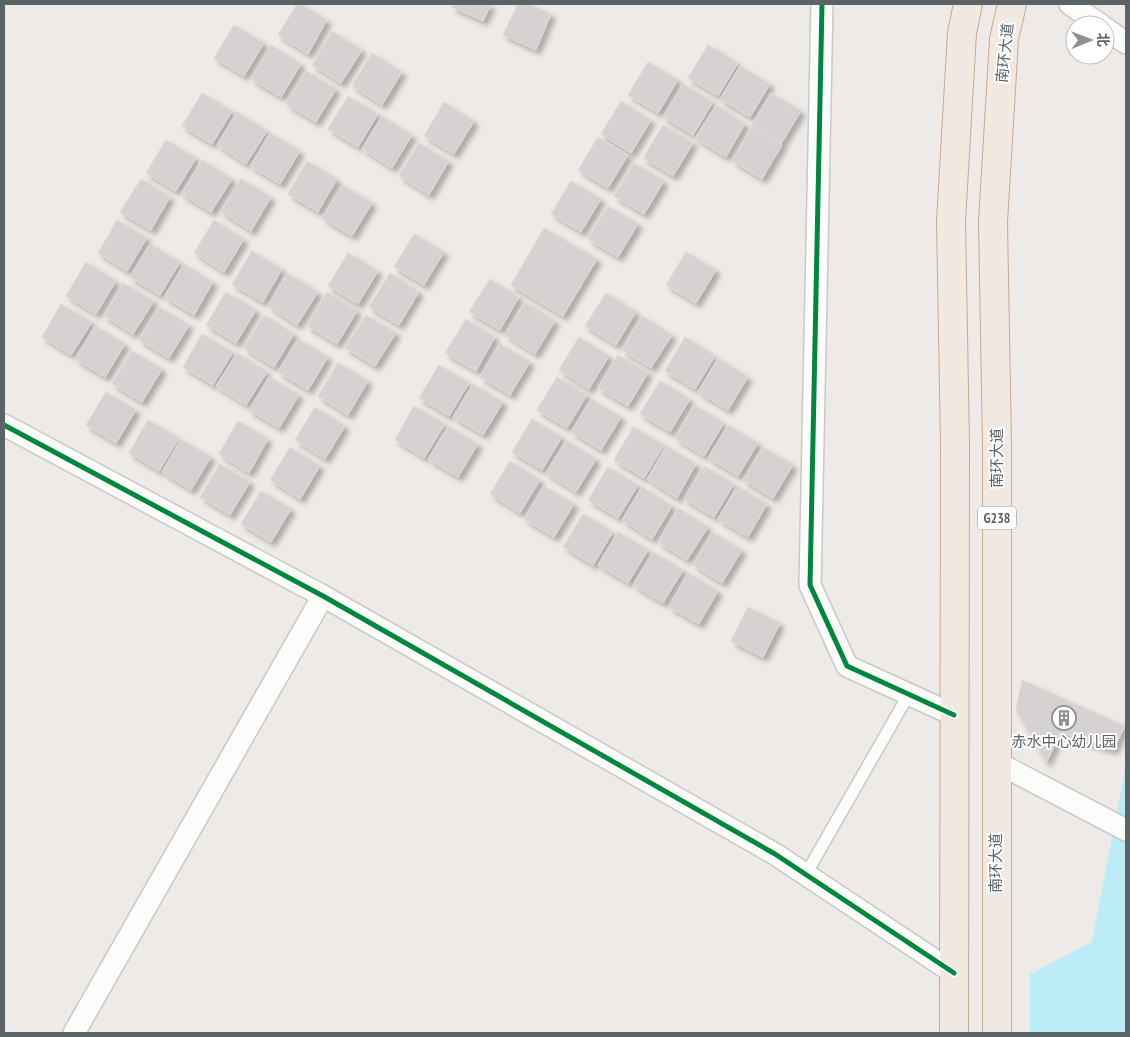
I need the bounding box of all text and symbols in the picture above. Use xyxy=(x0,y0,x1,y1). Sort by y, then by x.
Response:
north arrow xyxy=(1065,15,1115,65)
street label: 南环大道 xyxy=(992,22,1017,84)
text: 北 xyxy=(1094,33,1112,47)
street label: 南环大道 xyxy=(987,428,1006,488)
road number: G238 xyxy=(978,506,1016,530)
building icon: 赤水中心幼儿园 xyxy=(1051,705,1077,731)
place label: 赤水中心幼儿园 xyxy=(1011,732,1117,751)
street label: 南环大道 xyxy=(986,833,1005,893)

